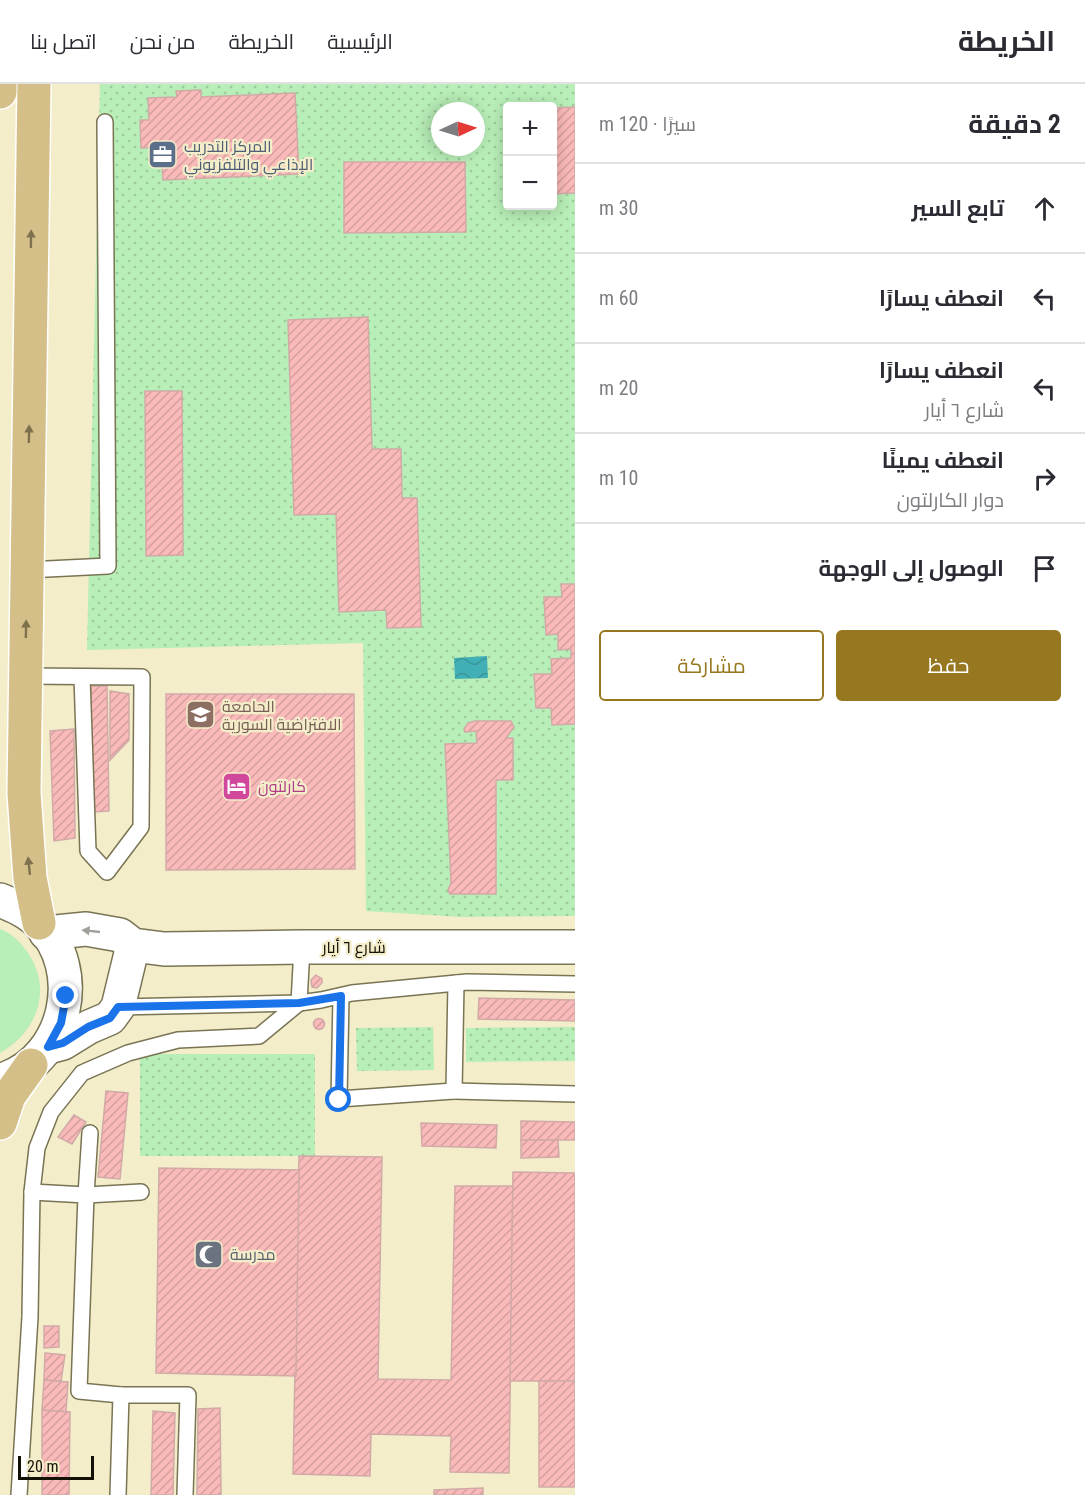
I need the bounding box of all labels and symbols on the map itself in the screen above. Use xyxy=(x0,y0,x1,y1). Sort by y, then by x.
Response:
north arrow xyxy=(431,102,485,156)
place label: المركز التدريب الإذاعي والتلفزيوني xyxy=(184,137,313,178)
office icon: المركز التدريب الإذاعي والتلفزيوني xyxy=(147,139,179,171)
one-way arrow xyxy=(27,229,36,248)
one-way arrow xyxy=(24,424,33,443)
one-way arrow xyxy=(21,619,31,638)
place label: الحامعة الافتراضية السورية xyxy=(222,697,342,734)
school or university icon: الحامعة الافتراضية السورية xyxy=(185,699,217,731)
hotel icon: كارلتون xyxy=(221,770,253,802)
place label: كارلتون xyxy=(258,777,306,797)
one-way arrow xyxy=(24,856,33,875)
one-way arrow xyxy=(82,926,101,936)
street label: شارع ٦ أيار xyxy=(321,938,386,959)
route end xyxy=(52,982,78,1008)
route start xyxy=(325,1086,351,1112)
mosque icon: مدرسة xyxy=(193,1238,225,1270)
place label: مدرسة xyxy=(230,1245,276,1264)
scale bar xyxy=(18,1453,94,1480)

